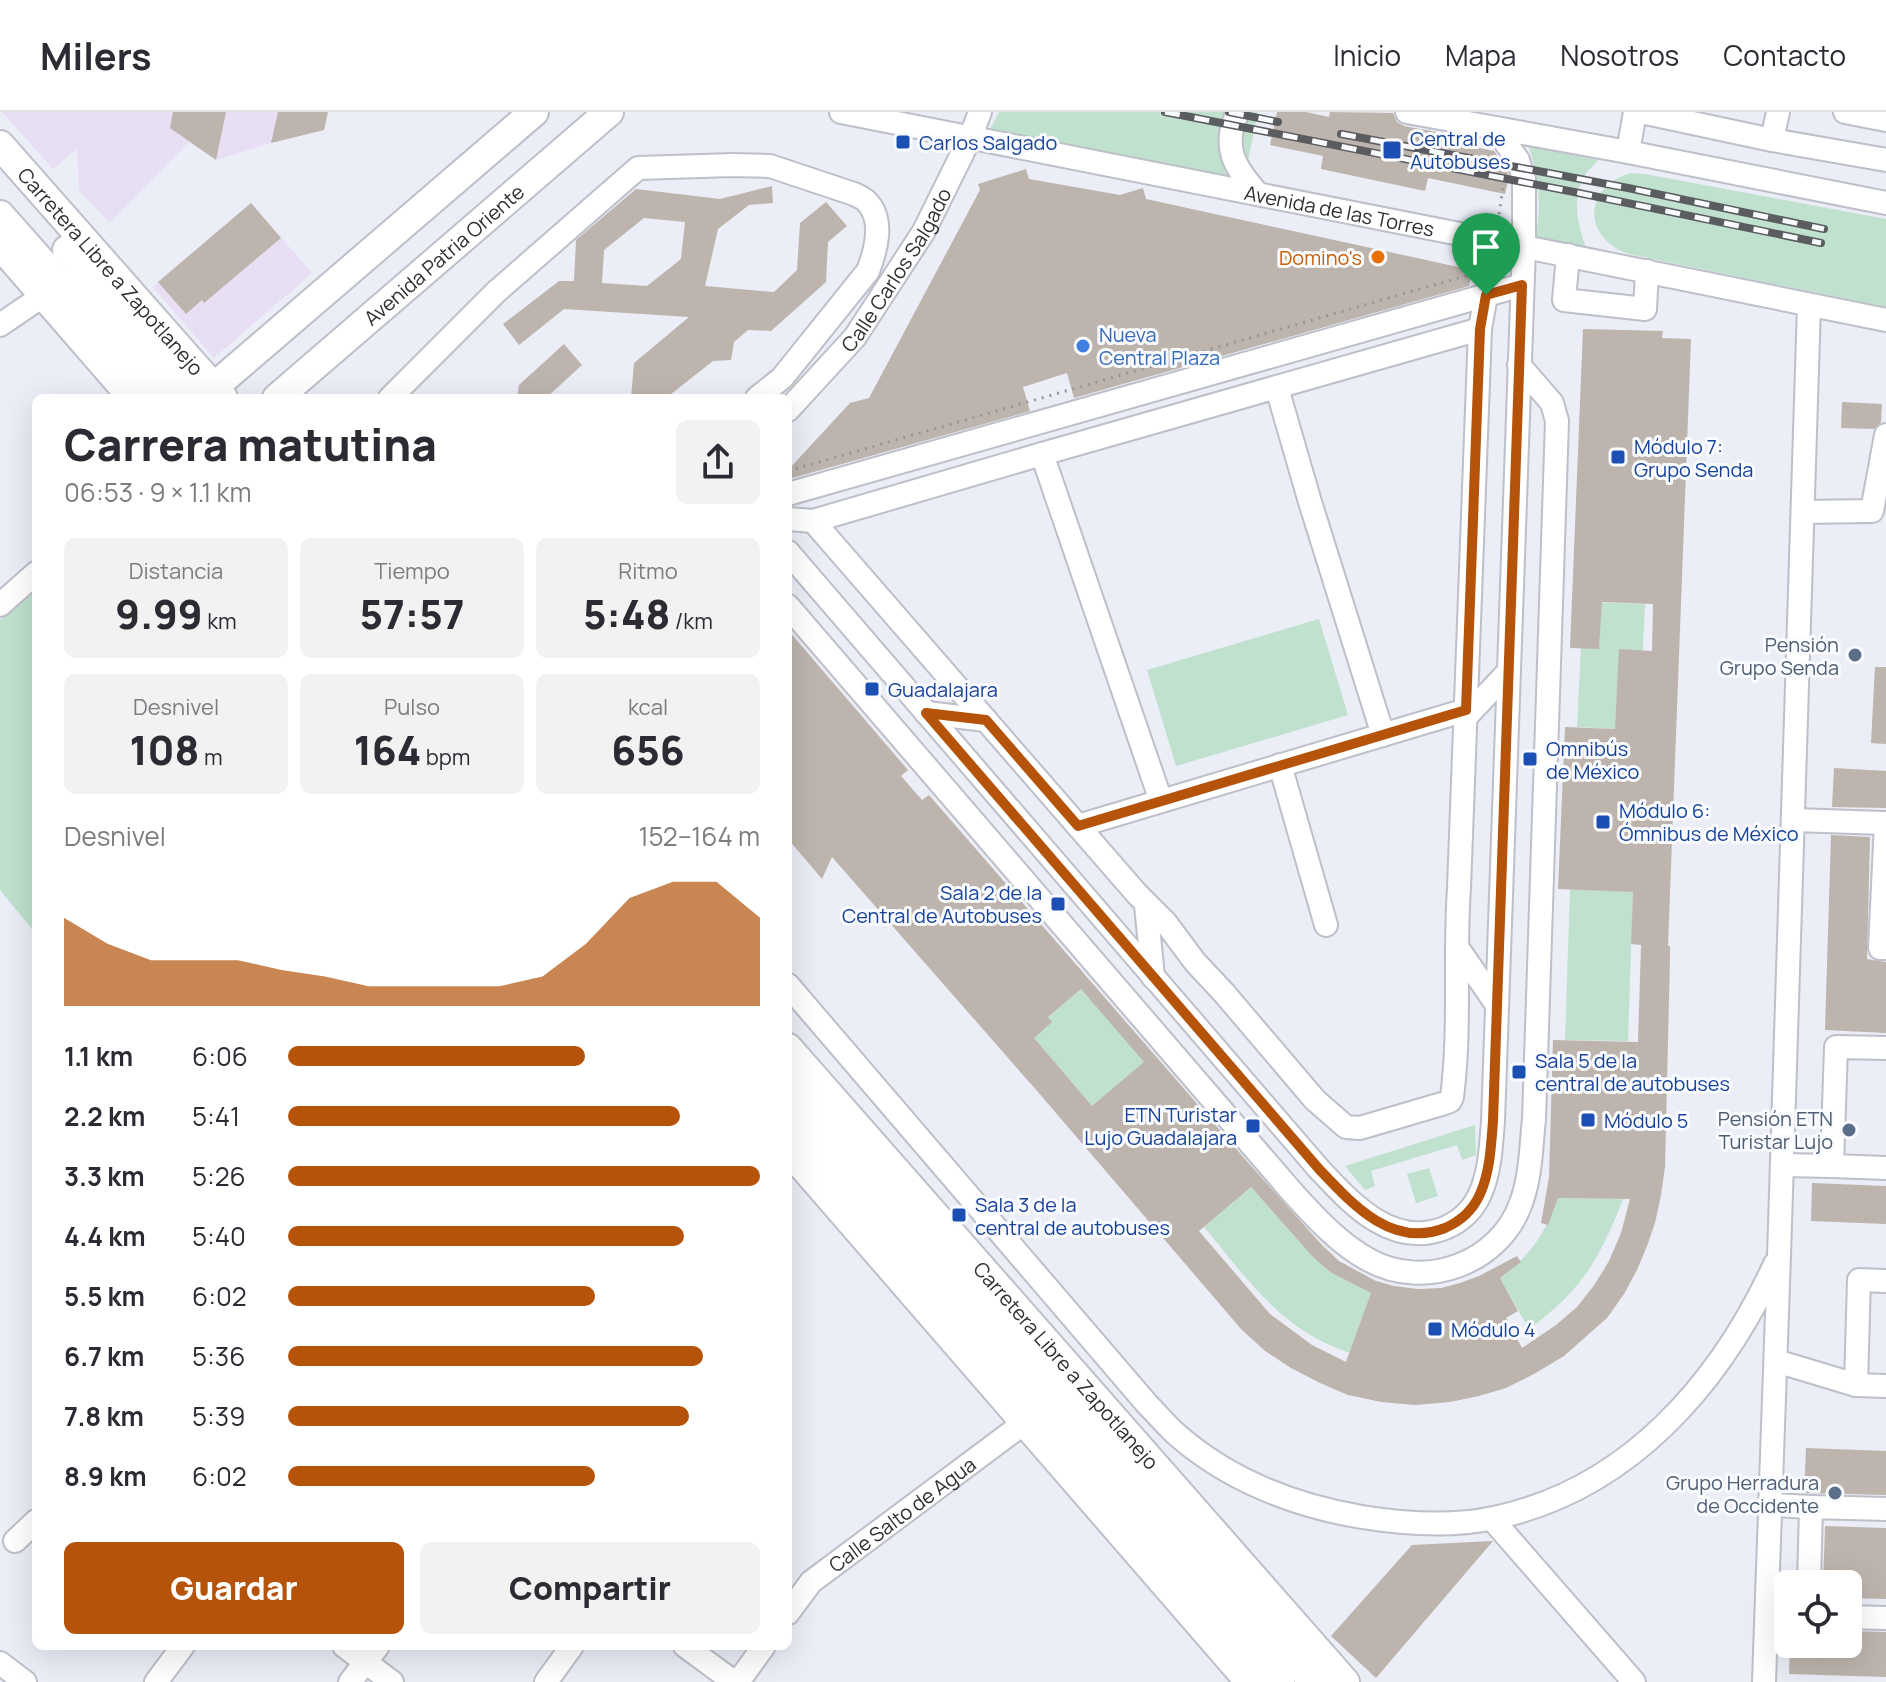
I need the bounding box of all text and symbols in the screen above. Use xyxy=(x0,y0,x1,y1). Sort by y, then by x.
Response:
text: Milers xyxy=(40,29,152,81)
text: Inicio xyxy=(1333,36,1401,74)
text: Mapa xyxy=(1445,36,1516,74)
text: Nosotros xyxy=(1560,36,1679,74)
text: Contacto xyxy=(1723,36,1846,74)
place label: Central de Autobuses xyxy=(1410,125,1510,175)
place label: Carlos Salgado xyxy=(919,129,1057,156)
marker: Carlos Salgado xyxy=(894,133,912,151)
marker: Central de Autobuses xyxy=(1381,139,1403,161)
street label: Carretera Libre a Zapotlanejo xyxy=(12,161,210,381)
street label: Avenida Patria Oriente xyxy=(358,178,530,331)
street label: Avenida de las Torres xyxy=(1242,178,1437,242)
street label: Calle Carlos Salgado xyxy=(835,183,957,358)
pin xyxy=(1452,213,1520,295)
icon: arrive xyxy=(1464,225,1508,269)
place label: Domino's xyxy=(1279,244,1362,271)
marker: Domino's xyxy=(1369,248,1387,266)
place label: Nueva Central Plaza xyxy=(1099,321,1220,371)
marker: Nueva Central Plaza xyxy=(1074,337,1092,355)
text: Carrera matutina xyxy=(64,414,437,474)
button: share xyxy=(676,420,760,504)
place label: Módulo 7: Grupo Senda xyxy=(1634,433,1753,483)
marker: Módulo 7: Grupo Senda xyxy=(1609,448,1627,466)
text: 06:53 · 9 × 1.1 km xyxy=(64,474,252,510)
text: Distancia xyxy=(129,556,223,586)
text: Tiempo xyxy=(374,556,450,586)
text: Ritmo xyxy=(618,556,678,586)
text: 9.99 xyxy=(115,586,203,641)
text: 57:57 xyxy=(360,586,464,641)
text: 5:48 xyxy=(583,586,670,641)
text: km xyxy=(203,606,237,636)
text: /km xyxy=(670,606,713,636)
place label: Pensión Grupo Senda xyxy=(1720,631,1839,681)
marker: Pensión Grupo Senda xyxy=(1846,646,1864,664)
place label: Guadalajara xyxy=(888,676,998,703)
marker: Guadalajara xyxy=(863,680,881,698)
text: Desnivel xyxy=(133,692,219,722)
text: Pulso xyxy=(384,692,440,722)
text: kcal xyxy=(628,692,668,722)
text: 108 xyxy=(129,722,199,777)
text: 164 xyxy=(354,722,421,777)
text: 656 xyxy=(611,722,685,777)
place label: Omnibús de México xyxy=(1546,735,1640,785)
text: m xyxy=(199,742,223,772)
text: bpm xyxy=(421,742,470,772)
marker: Omnibús de México xyxy=(1521,750,1539,768)
place label: Módulo 6: Ómnibus de México xyxy=(1619,797,1799,847)
marker: Módulo 6: Ómnibus de México xyxy=(1594,813,1612,831)
text: Desnivel xyxy=(64,818,166,854)
text: 152–164 m xyxy=(638,818,760,854)
place label: Sala 2 de la Central de Autobuses xyxy=(842,879,1042,929)
marker: Sala 2 de la Central de Autobuses xyxy=(1049,895,1067,913)
text: 1.1 km xyxy=(64,1038,133,1074)
text: 6:06 xyxy=(192,1038,248,1074)
place label: Sala 5 de la central de autobuses xyxy=(1535,1047,1730,1097)
marker: Sala 5 de la central de autobuses xyxy=(1510,1063,1528,1081)
text: 2.2 km xyxy=(64,1098,145,1134)
text: 5:41 xyxy=(192,1098,240,1134)
place label: ETN Turistar Lujo Guadalajara xyxy=(1084,1101,1237,1151)
place label: Pensión ETN Turistar Lujo xyxy=(1718,1105,1833,1155)
place label: Módulo 5 xyxy=(1604,1107,1688,1134)
marker: Módulo 5 xyxy=(1579,1111,1597,1129)
marker: ETN Turistar Lujo Guadalajara xyxy=(1244,1117,1262,1135)
marker: Pensión ETN Turistar Lujo xyxy=(1840,1121,1858,1139)
text: 3.3 km xyxy=(64,1158,145,1194)
text: 5:26 xyxy=(192,1158,246,1194)
place label: Sala 3 de la central de autobuses xyxy=(975,1191,1170,1241)
marker: Sala 3 de la central de autobuses xyxy=(950,1206,968,1224)
text: 4.4 km xyxy=(64,1218,146,1254)
text: 5:40 xyxy=(192,1218,246,1254)
street label: Carretera Libre a Zapotlanejo xyxy=(968,1255,1165,1475)
text: 5.5 km xyxy=(64,1278,145,1314)
text: 6:02 xyxy=(192,1278,247,1314)
place label: Módulo 4 xyxy=(1451,1316,1536,1343)
marker: Módulo 4 xyxy=(1426,1320,1444,1338)
text: 6.7 km xyxy=(64,1338,144,1374)
text: 5:36 xyxy=(192,1338,245,1374)
text: 7.8 km xyxy=(64,1398,144,1434)
text: 5:39 xyxy=(192,1398,245,1434)
street label: Calle Salto de Agua xyxy=(823,1450,981,1578)
text: 8.9 km xyxy=(64,1458,147,1494)
text: 6:02 xyxy=(192,1458,247,1494)
place label: Grupo Herradura de Occidente xyxy=(1666,1469,1819,1519)
marker: Grupo Herradura de Occidente xyxy=(1826,1484,1844,1502)
button: Guardar xyxy=(64,1542,404,1634)
button: Compartir xyxy=(420,1542,760,1634)
map controls xyxy=(1774,1570,1862,1658)
button: locate xyxy=(1774,1570,1862,1658)

